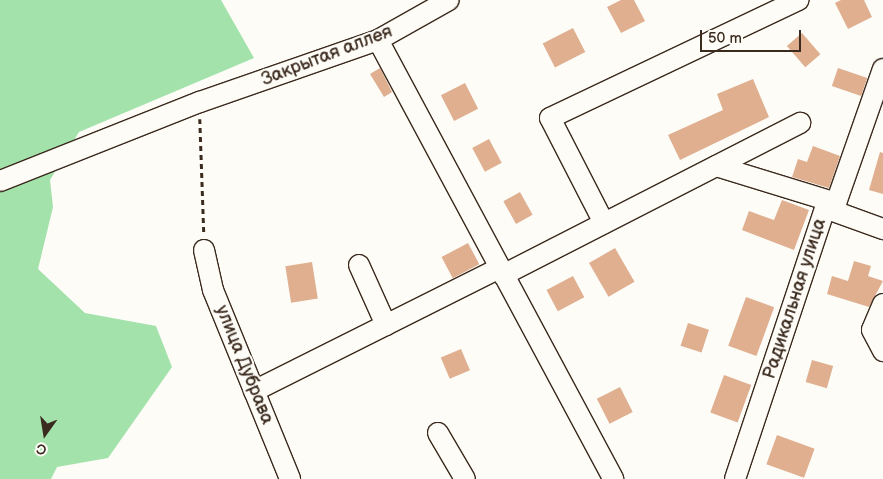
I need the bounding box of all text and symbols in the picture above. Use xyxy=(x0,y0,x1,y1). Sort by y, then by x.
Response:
scale bar xyxy=(703,20,804,52)
street label: Закрытая аллея xyxy=(258,21,396,91)
text: 50 m xyxy=(708,29,742,48)
street label: Радикальная улица xyxy=(759,216,831,382)
street label: улица Дубрава xyxy=(210,302,278,428)
north arrow xyxy=(20,409,70,459)
text: С xyxy=(35,440,48,458)

